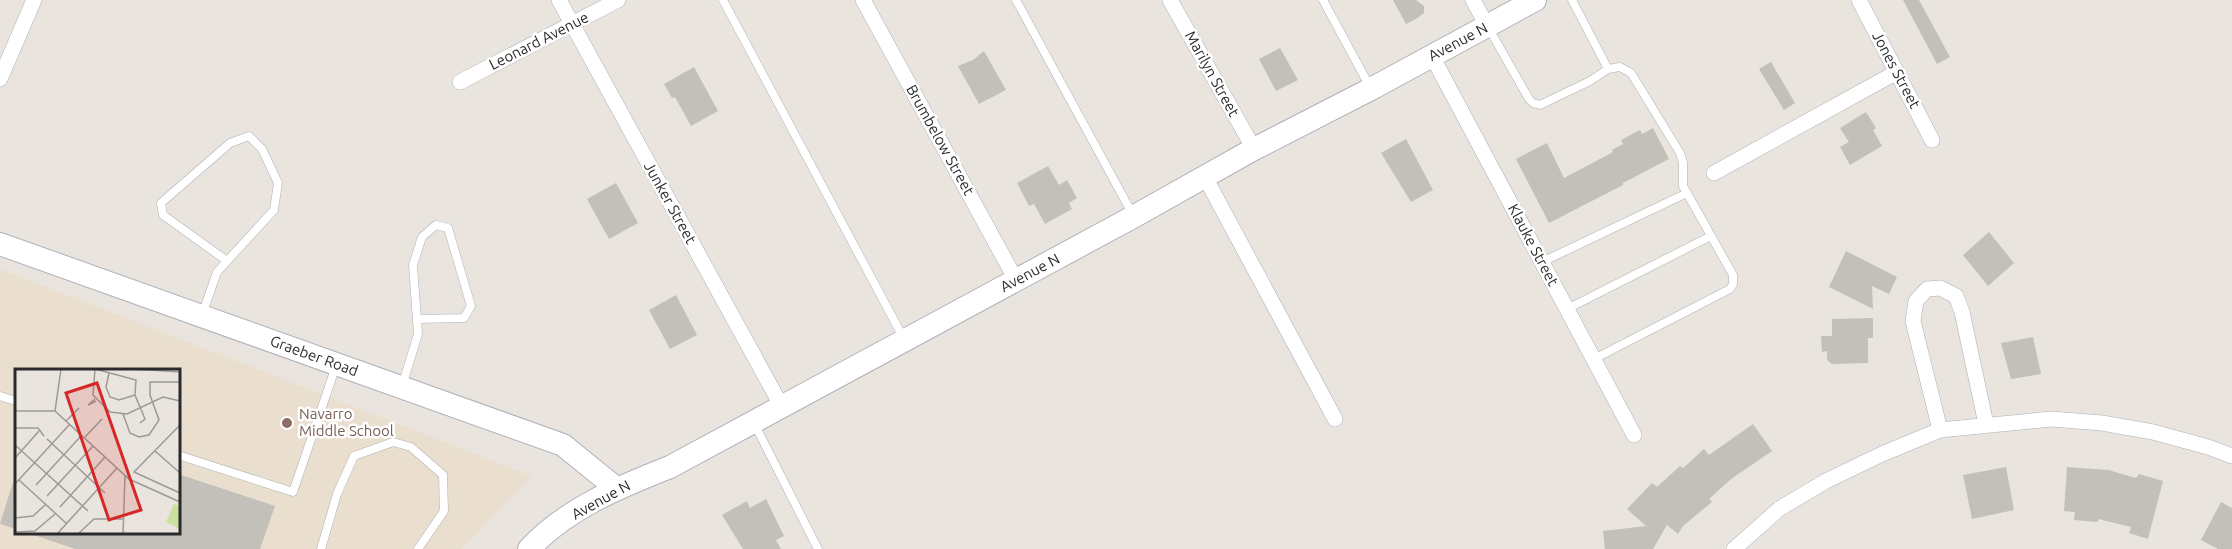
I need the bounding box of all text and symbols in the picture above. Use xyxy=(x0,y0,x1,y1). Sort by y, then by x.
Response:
street label: Leonard Avenue xyxy=(486,8,591,73)
street label: Avenue N xyxy=(1425,19,1490,64)
street label: Marilyn Street xyxy=(1182,28,1243,120)
street label: Jones Street xyxy=(1869,28,1924,111)
street label: Brumbelow Street xyxy=(903,82,978,198)
street label: Junker Street xyxy=(641,159,700,247)
street label: Klauke Street xyxy=(1505,201,1562,289)
street label: Avenue N xyxy=(997,250,1062,295)
street label: Graeber Road xyxy=(268,332,360,379)
inset map xyxy=(15,369,180,534)
place label: Navarro Middle School xyxy=(299,405,394,439)
marker: Navarro Middle School xyxy=(280,416,294,430)
street label: Avenue N xyxy=(568,476,633,523)

